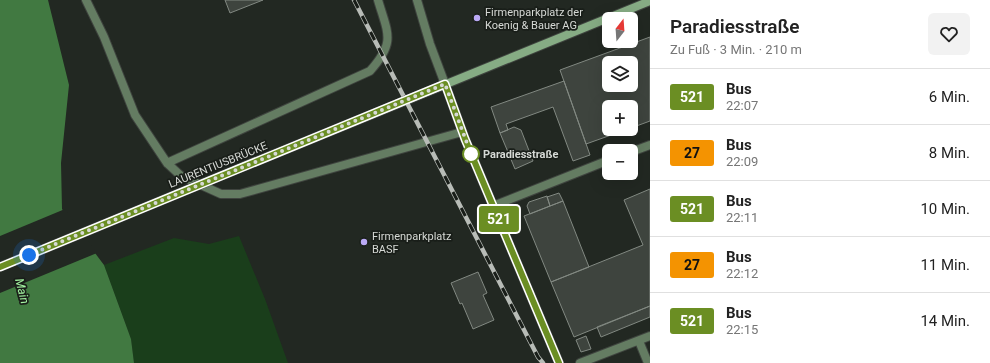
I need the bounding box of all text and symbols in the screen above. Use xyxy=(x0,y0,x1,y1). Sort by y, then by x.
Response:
place label: Firmenparkplatz der Koenig & Bauer AG xyxy=(485,6,583,32)
north arrow xyxy=(602,12,638,48)
map controls xyxy=(602,12,638,180)
marker: Firmenparkplatz der Koenig & Bauer AG xyxy=(472,13,482,23)
button: heart xyxy=(928,13,970,55)
text: Paradiesstraße xyxy=(670,15,800,38)
text: Zu Fuß · 3 Min. · 210 m xyxy=(670,42,802,57)
button: layers xyxy=(602,56,638,92)
text: Bus xyxy=(726,80,752,98)
text: 6 Min. xyxy=(929,88,970,106)
text: 521 xyxy=(680,89,704,105)
text: 22:07 xyxy=(726,98,758,113)
button: + xyxy=(602,100,638,136)
text: Bus xyxy=(726,136,752,154)
street label: LAURENTIUSBRÜCKE xyxy=(167,139,269,191)
button: − xyxy=(602,144,638,180)
text: 8 Min. xyxy=(929,144,970,162)
marker: Paradiesstraße xyxy=(462,145,480,163)
text: 27 xyxy=(684,145,700,161)
place label: Paradiesstraße xyxy=(483,148,558,161)
text: 22:09 xyxy=(726,154,758,169)
text: Bus xyxy=(726,192,752,210)
text: 10 Min. xyxy=(920,200,970,218)
text: 521 xyxy=(680,201,704,217)
line badge: 521 xyxy=(476,206,522,232)
text: 22:11 xyxy=(726,210,758,225)
text: 521 xyxy=(487,211,511,227)
place label: Firmenparkplatz BASF xyxy=(372,230,452,256)
marker: Firmenparkplatz BASF xyxy=(359,237,369,247)
your location xyxy=(19,245,39,265)
text: Bus xyxy=(726,248,752,266)
text: 11 Min. xyxy=(920,256,970,274)
text: 27 xyxy=(684,257,700,273)
text: 22:12 xyxy=(726,266,758,281)
water label: Main xyxy=(12,277,32,305)
text: Bus xyxy=(726,304,752,322)
text: 14 Min. xyxy=(920,312,970,330)
text: 521 xyxy=(680,313,704,329)
text: 22:15 xyxy=(726,322,758,337)

